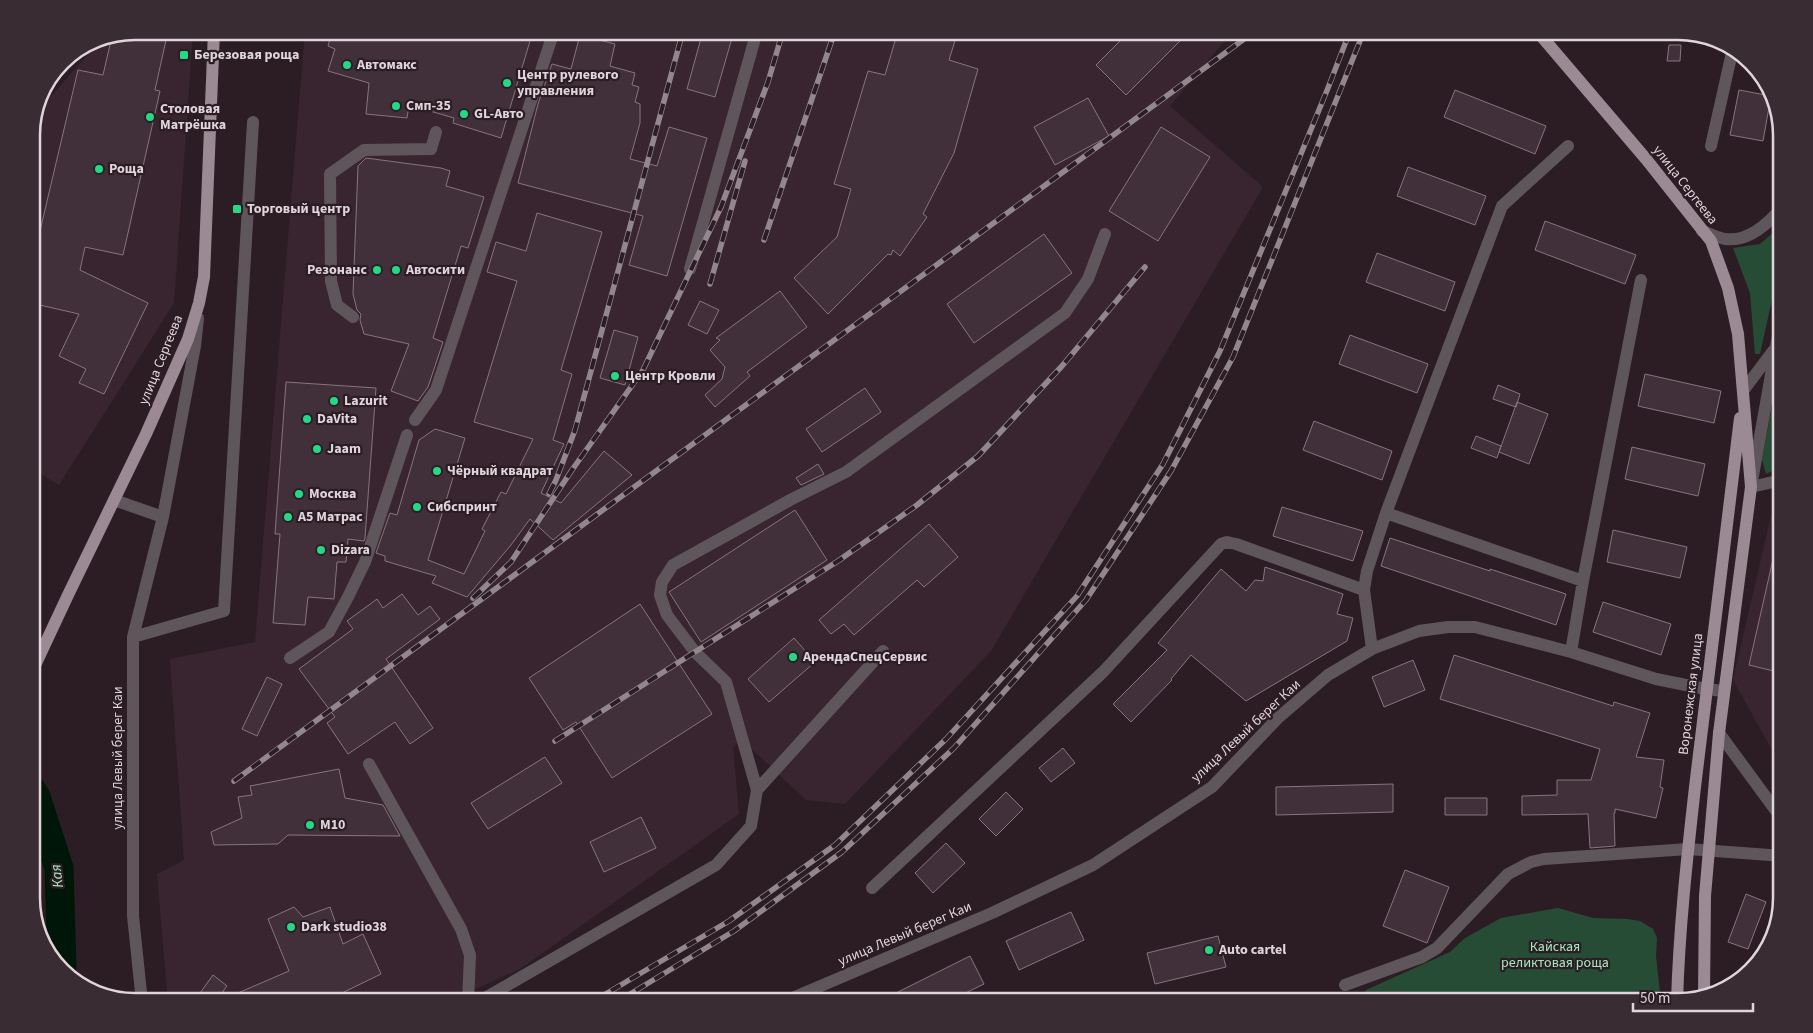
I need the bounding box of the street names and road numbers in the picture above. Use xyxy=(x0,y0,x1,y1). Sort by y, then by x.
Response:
street label: улица Сергеева xyxy=(1648,141,1722,229)
street label: улица Сергеева xyxy=(134,312,188,408)
street label: Воронежская улица xyxy=(1674,632,1708,756)
street label: улица Левый берег Каи xyxy=(1187,675,1305,787)
street label: улица Левый берег Каи xyxy=(108,686,128,830)
street label: улица Левый берег Каи xyxy=(835,897,975,971)

